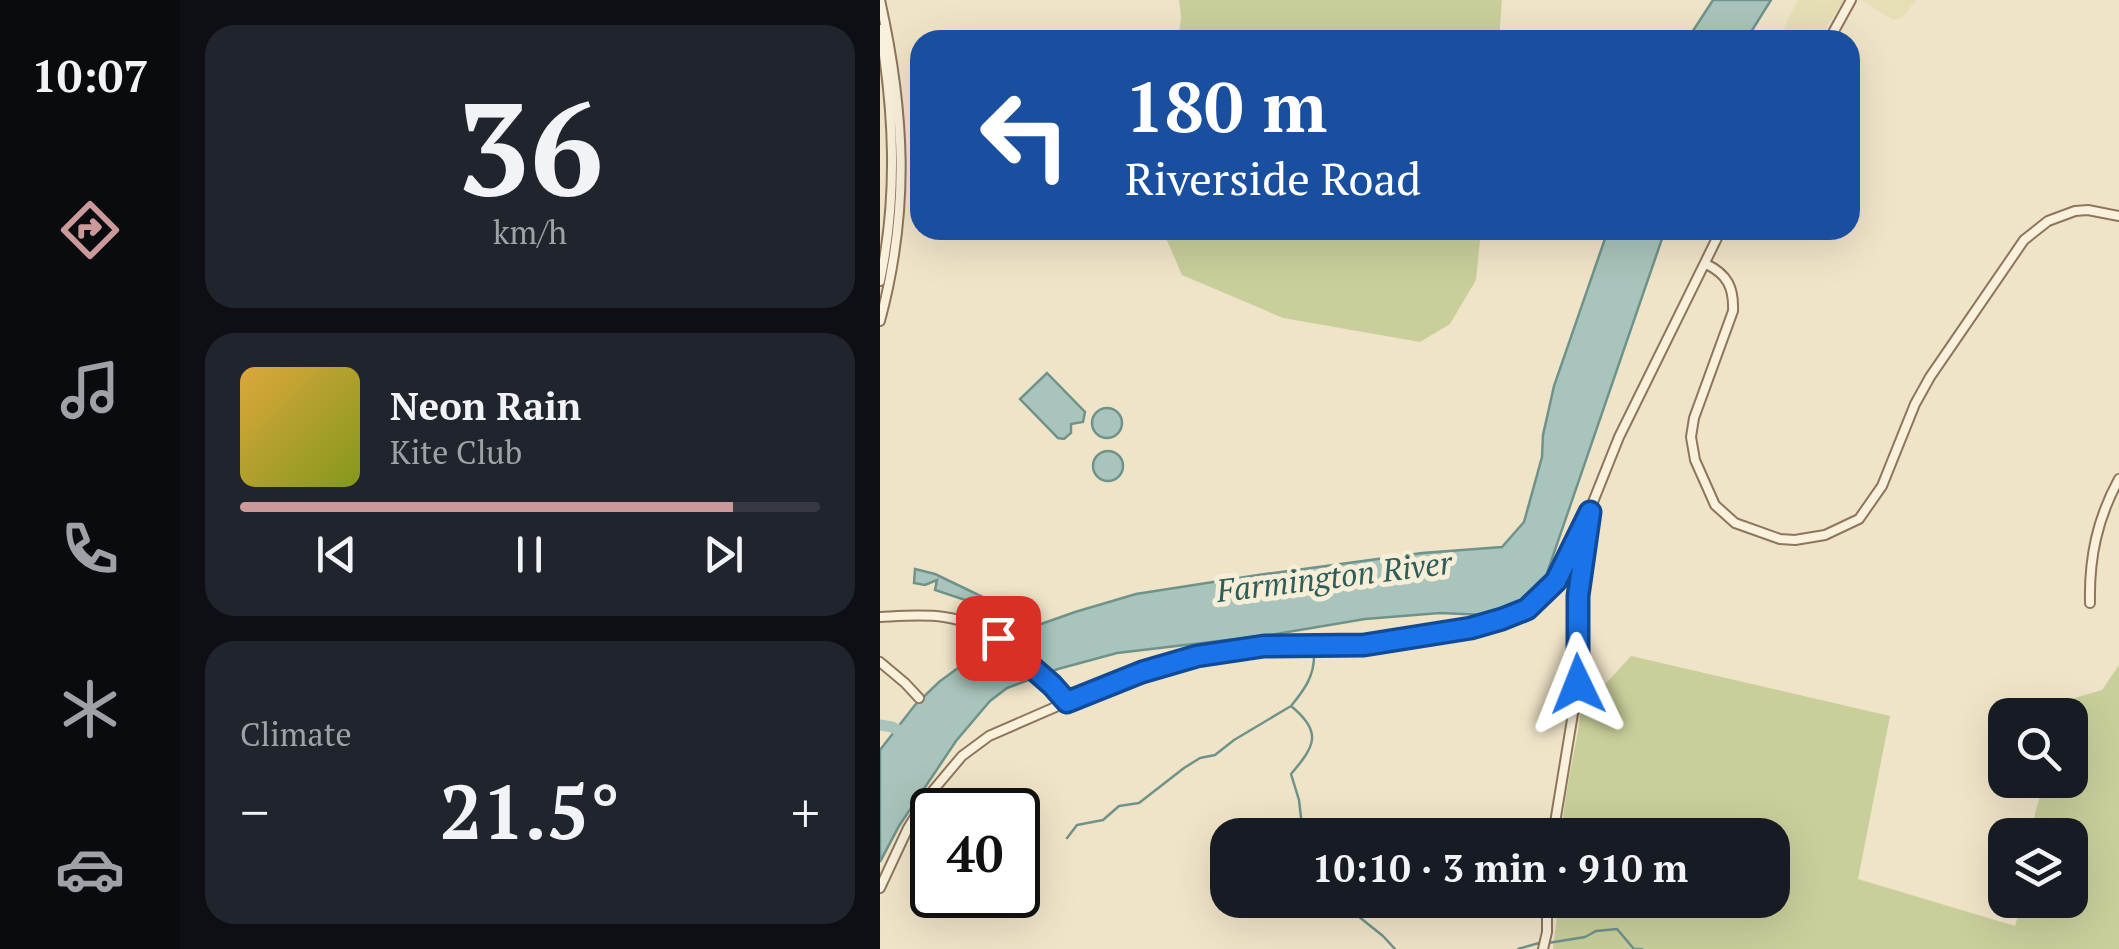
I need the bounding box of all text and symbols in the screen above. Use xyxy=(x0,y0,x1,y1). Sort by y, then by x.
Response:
text: 10:07 xyxy=(31,45,149,105)
text: 180 m xyxy=(1125,59,1327,152)
text: 36 xyxy=(457,60,603,232)
icon: left xyxy=(960,70,1090,200)
text: Riverside Road xyxy=(1125,148,1421,208)
icon: directions xyxy=(55,195,125,265)
text: km/h xyxy=(493,211,567,253)
icon: music xyxy=(55,355,125,425)
text: Neon Rain xyxy=(390,381,581,431)
text: Kite Club xyxy=(390,431,522,473)
icon: phone xyxy=(55,514,125,584)
icon: previous xyxy=(309,527,364,582)
icon: pause xyxy=(502,527,557,582)
icon: next xyxy=(696,527,751,582)
water label: Farmington River xyxy=(1213,541,1456,611)
pin xyxy=(956,596,1041,681)
icon: arrive xyxy=(971,611,1026,666)
position arrow xyxy=(1526,632,1630,736)
icon: climate xyxy=(55,674,125,744)
map controls xyxy=(1988,698,2088,918)
button: search xyxy=(1988,698,2088,798)
text: Climate xyxy=(240,713,352,755)
text: 21.5° xyxy=(440,761,620,860)
text: − xyxy=(240,775,269,848)
text: + xyxy=(791,775,820,848)
speed limit sign: 40 xyxy=(910,788,1040,918)
button: layers xyxy=(1988,818,2088,918)
icon: car xyxy=(55,834,125,904)
text: 10:10 · 3 min · 910 m xyxy=(1312,843,1688,893)

